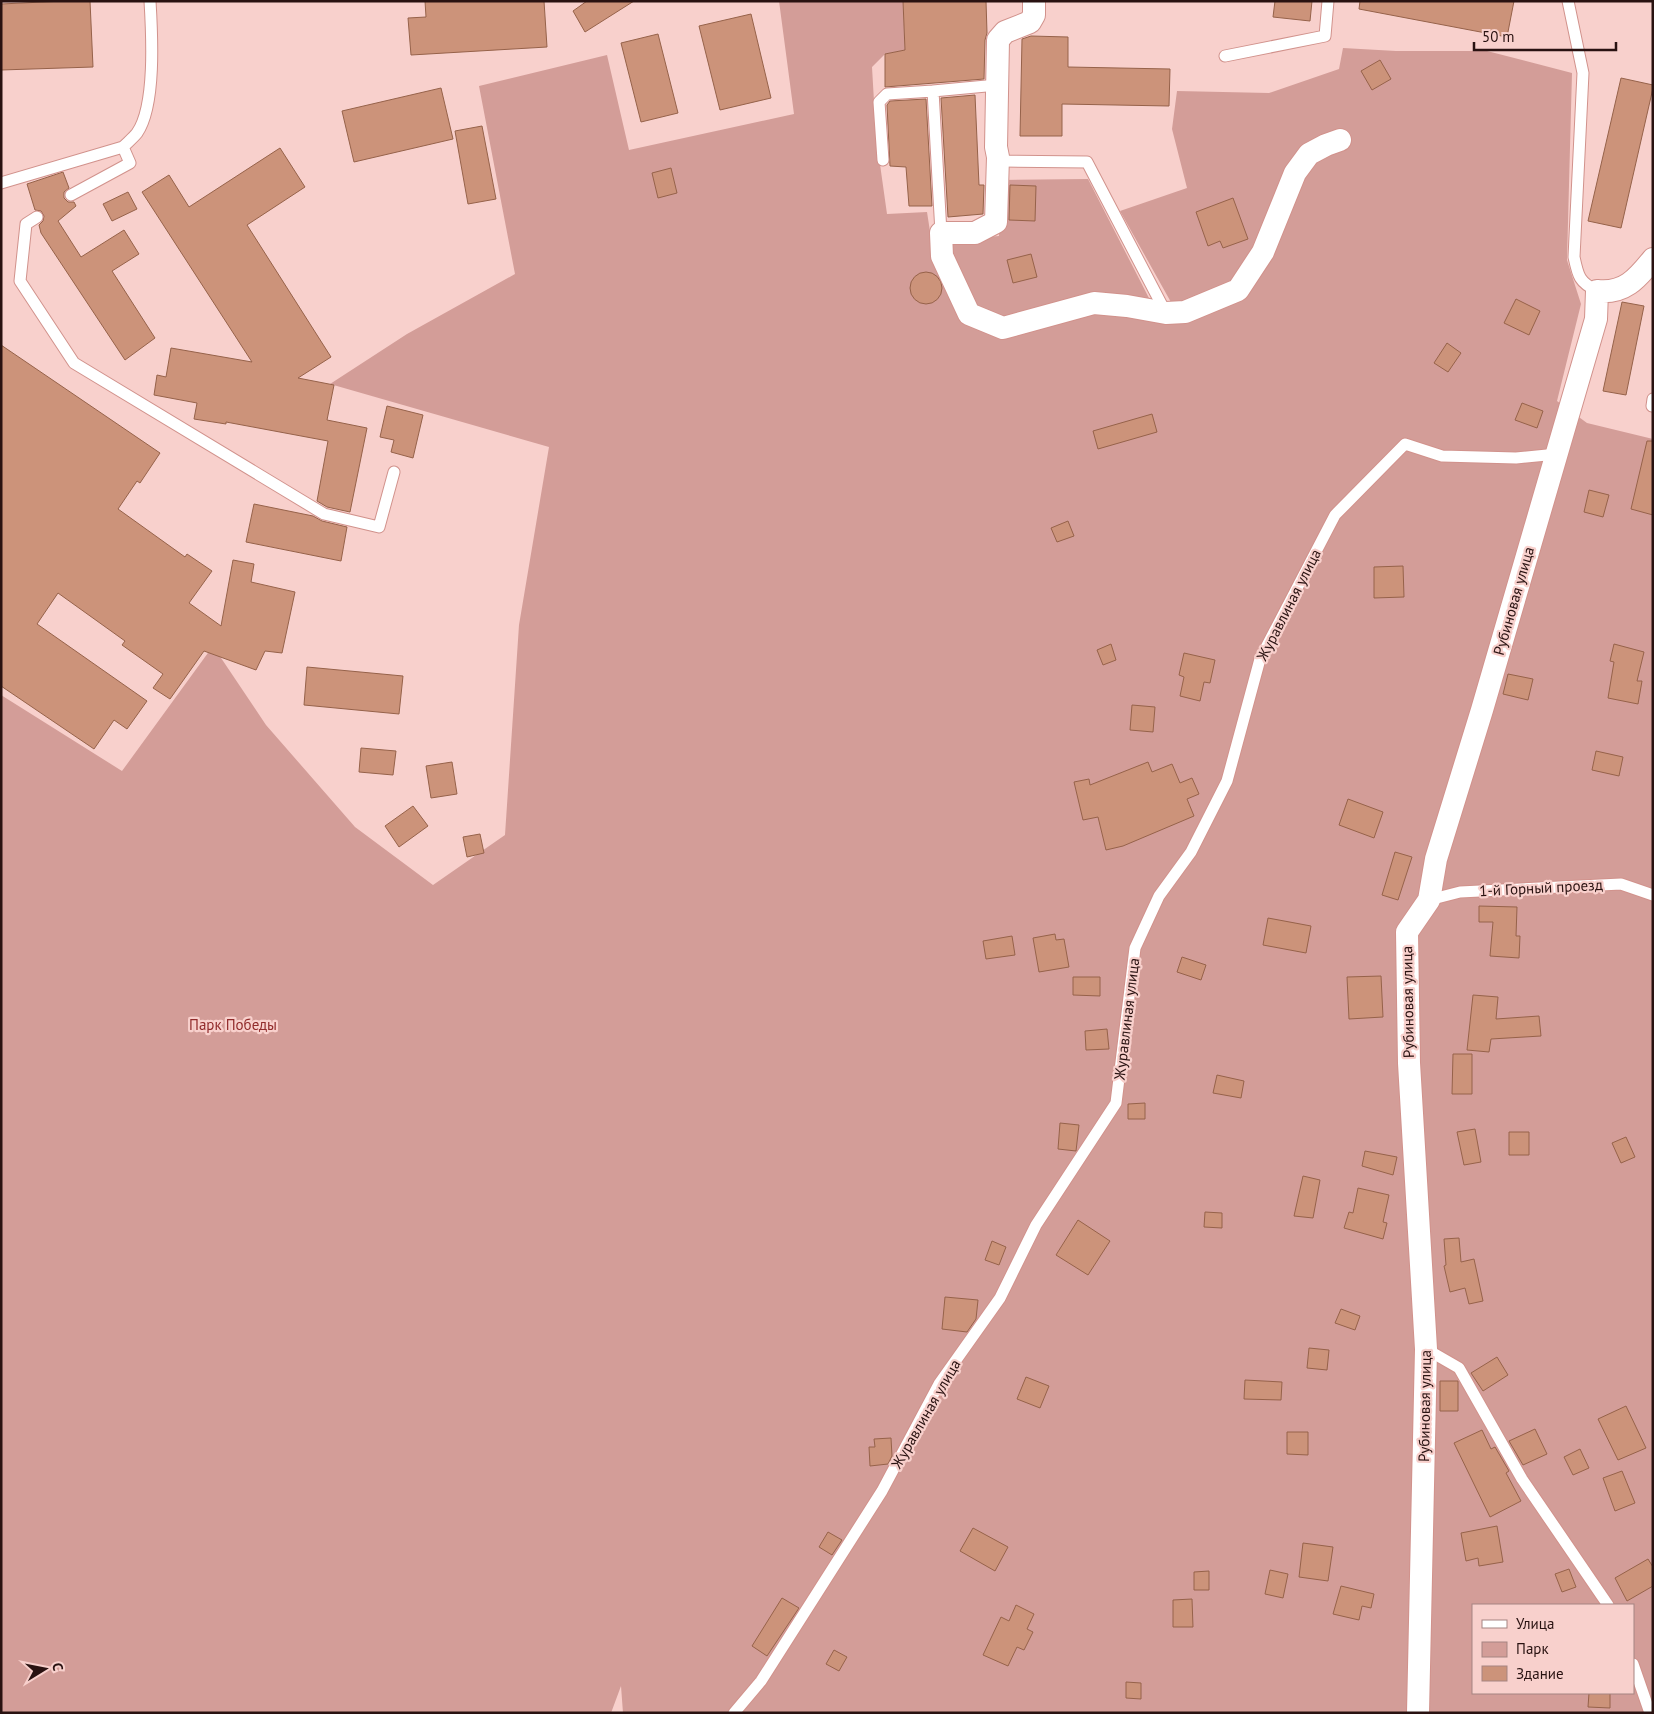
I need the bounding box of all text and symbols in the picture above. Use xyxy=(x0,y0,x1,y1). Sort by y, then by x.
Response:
scale bar xyxy=(1474,20,1616,52)
text: 50 m xyxy=(1482,27,1515,46)
street label: Рубиновая улица xyxy=(1489,544,1538,657)
street label: Журавлиная улица xyxy=(1252,546,1325,665)
street label: 1-й Горный проезд xyxy=(1479,875,1603,900)
street label: Рубиновая улица xyxy=(1397,946,1418,1058)
street label: Журавлиная улица xyxy=(1109,957,1143,1082)
park label: Парк Победы xyxy=(189,1015,277,1034)
street label: Рубиновая улица xyxy=(1414,1350,1435,1462)
street label: Журавлиная улица xyxy=(886,1356,964,1472)
legend xyxy=(1472,1604,1634,1694)
text: Улица xyxy=(1516,1614,1554,1633)
text: Парк xyxy=(1516,1639,1549,1658)
north arrow xyxy=(20,1644,70,1694)
text: С xyxy=(48,1661,67,1672)
text: Здание xyxy=(1516,1664,1564,1683)

